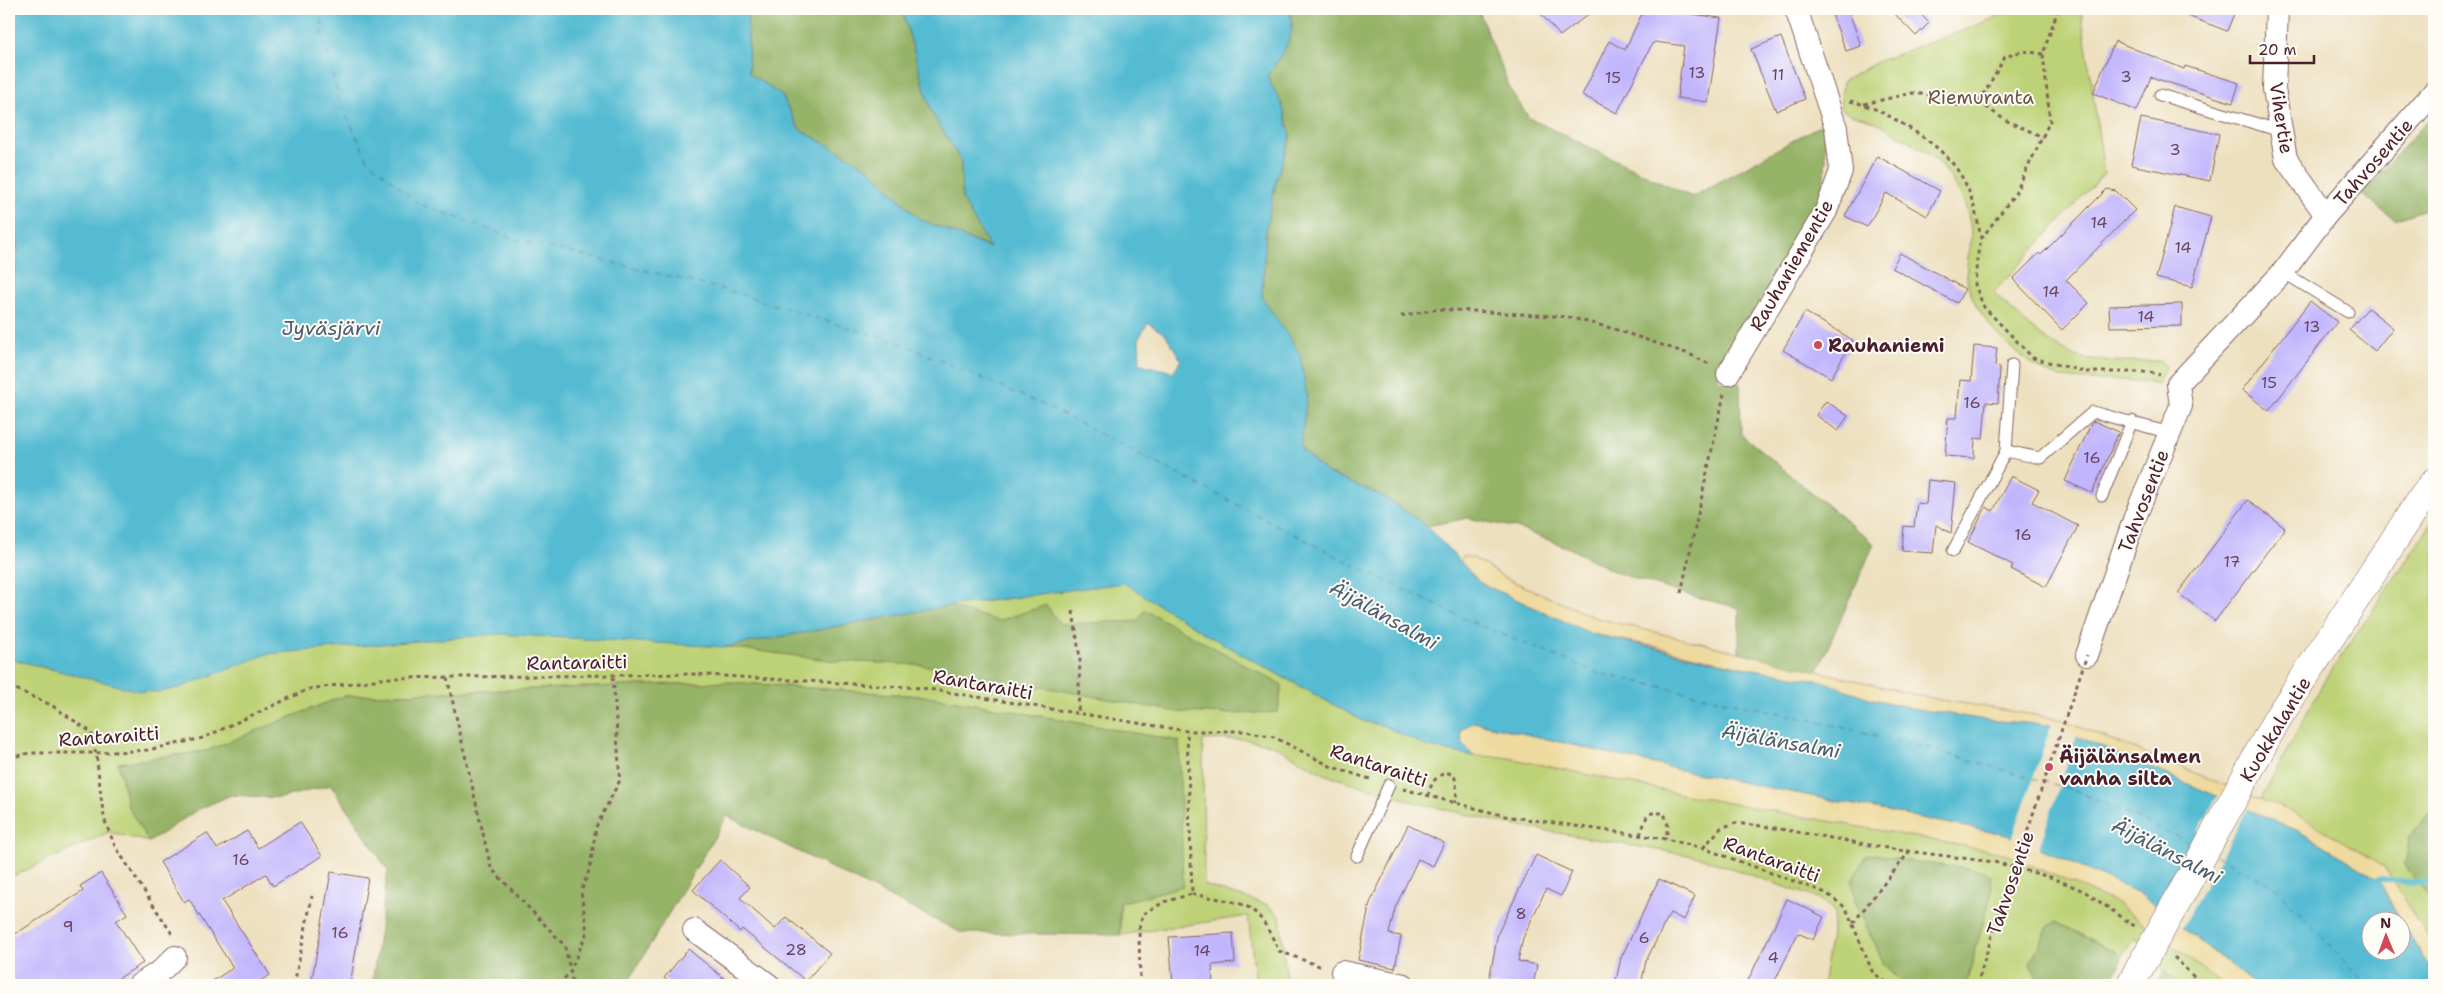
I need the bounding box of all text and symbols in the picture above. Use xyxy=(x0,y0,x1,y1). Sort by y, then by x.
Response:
scale bar xyxy=(2250,32,2314,64)
text: 20 m xyxy=(2258,40,2297,60)
house number: 13 xyxy=(1688,62,1706,83)
house number: 11 xyxy=(1772,64,1784,85)
house number: 3 xyxy=(2120,66,2132,87)
house number: 15 xyxy=(1605,67,1621,88)
street label: Vihertie xyxy=(2264,81,2299,156)
park label: Riemuranta xyxy=(1928,85,2034,110)
street label: Tahvosentie xyxy=(2328,113,2419,212)
house number: 3 xyxy=(2169,139,2181,160)
street label: Rauhaniementie xyxy=(1744,195,1839,335)
house number: 14 xyxy=(2090,212,2108,233)
house number: 14 xyxy=(2174,237,2192,258)
house number: 14 xyxy=(2042,281,2060,302)
house number: 14 xyxy=(2137,306,2155,327)
water label: Jyväsjärvi xyxy=(281,315,381,341)
house number: 13 xyxy=(2303,316,2321,337)
place label: Rauhaniemi xyxy=(1828,333,1945,358)
marker: Rauhaniemi xyxy=(1812,339,1824,351)
house number: 15 xyxy=(2261,372,2277,393)
house number: 16 xyxy=(1963,392,1981,413)
street label: Tahvosentie xyxy=(2112,446,2175,556)
house number: 16 xyxy=(2083,447,2101,468)
house number: 16 xyxy=(2014,524,2032,545)
house number: 17 xyxy=(2223,551,2241,572)
water label: Äijälänsalmi xyxy=(1325,575,1443,656)
street label: Rantaraitti xyxy=(526,649,628,676)
street label: Rantaraitti xyxy=(931,663,1035,706)
street label: Kuokkalantie xyxy=(2234,672,2317,787)
water label: Äijälänsalmi xyxy=(1720,718,1843,764)
street label: Rantaraitti xyxy=(58,720,160,752)
street label: Rantaraitti xyxy=(1327,738,1431,793)
place label: Äijälänsalmen vanha silta xyxy=(2059,744,2201,791)
marker: Äijälänsalmen vanha silta xyxy=(2043,761,2055,773)
water label: Äijälänsalmi xyxy=(2108,812,2227,890)
street label: Tahvosentie xyxy=(1981,828,2040,939)
street label: Rantaraitti xyxy=(1720,830,1824,889)
house number: 16 xyxy=(232,849,250,870)
house number: 8 xyxy=(1515,903,1527,924)
north arrow xyxy=(2360,912,2410,962)
text: N xyxy=(2380,914,2391,932)
house number: 9 xyxy=(62,916,74,937)
house number: 16 xyxy=(331,922,349,943)
house number: 6 xyxy=(1638,927,1650,948)
house number: 28 xyxy=(785,939,807,960)
house number: 14 xyxy=(1193,940,1211,961)
house number: 4 xyxy=(1767,947,1779,968)

